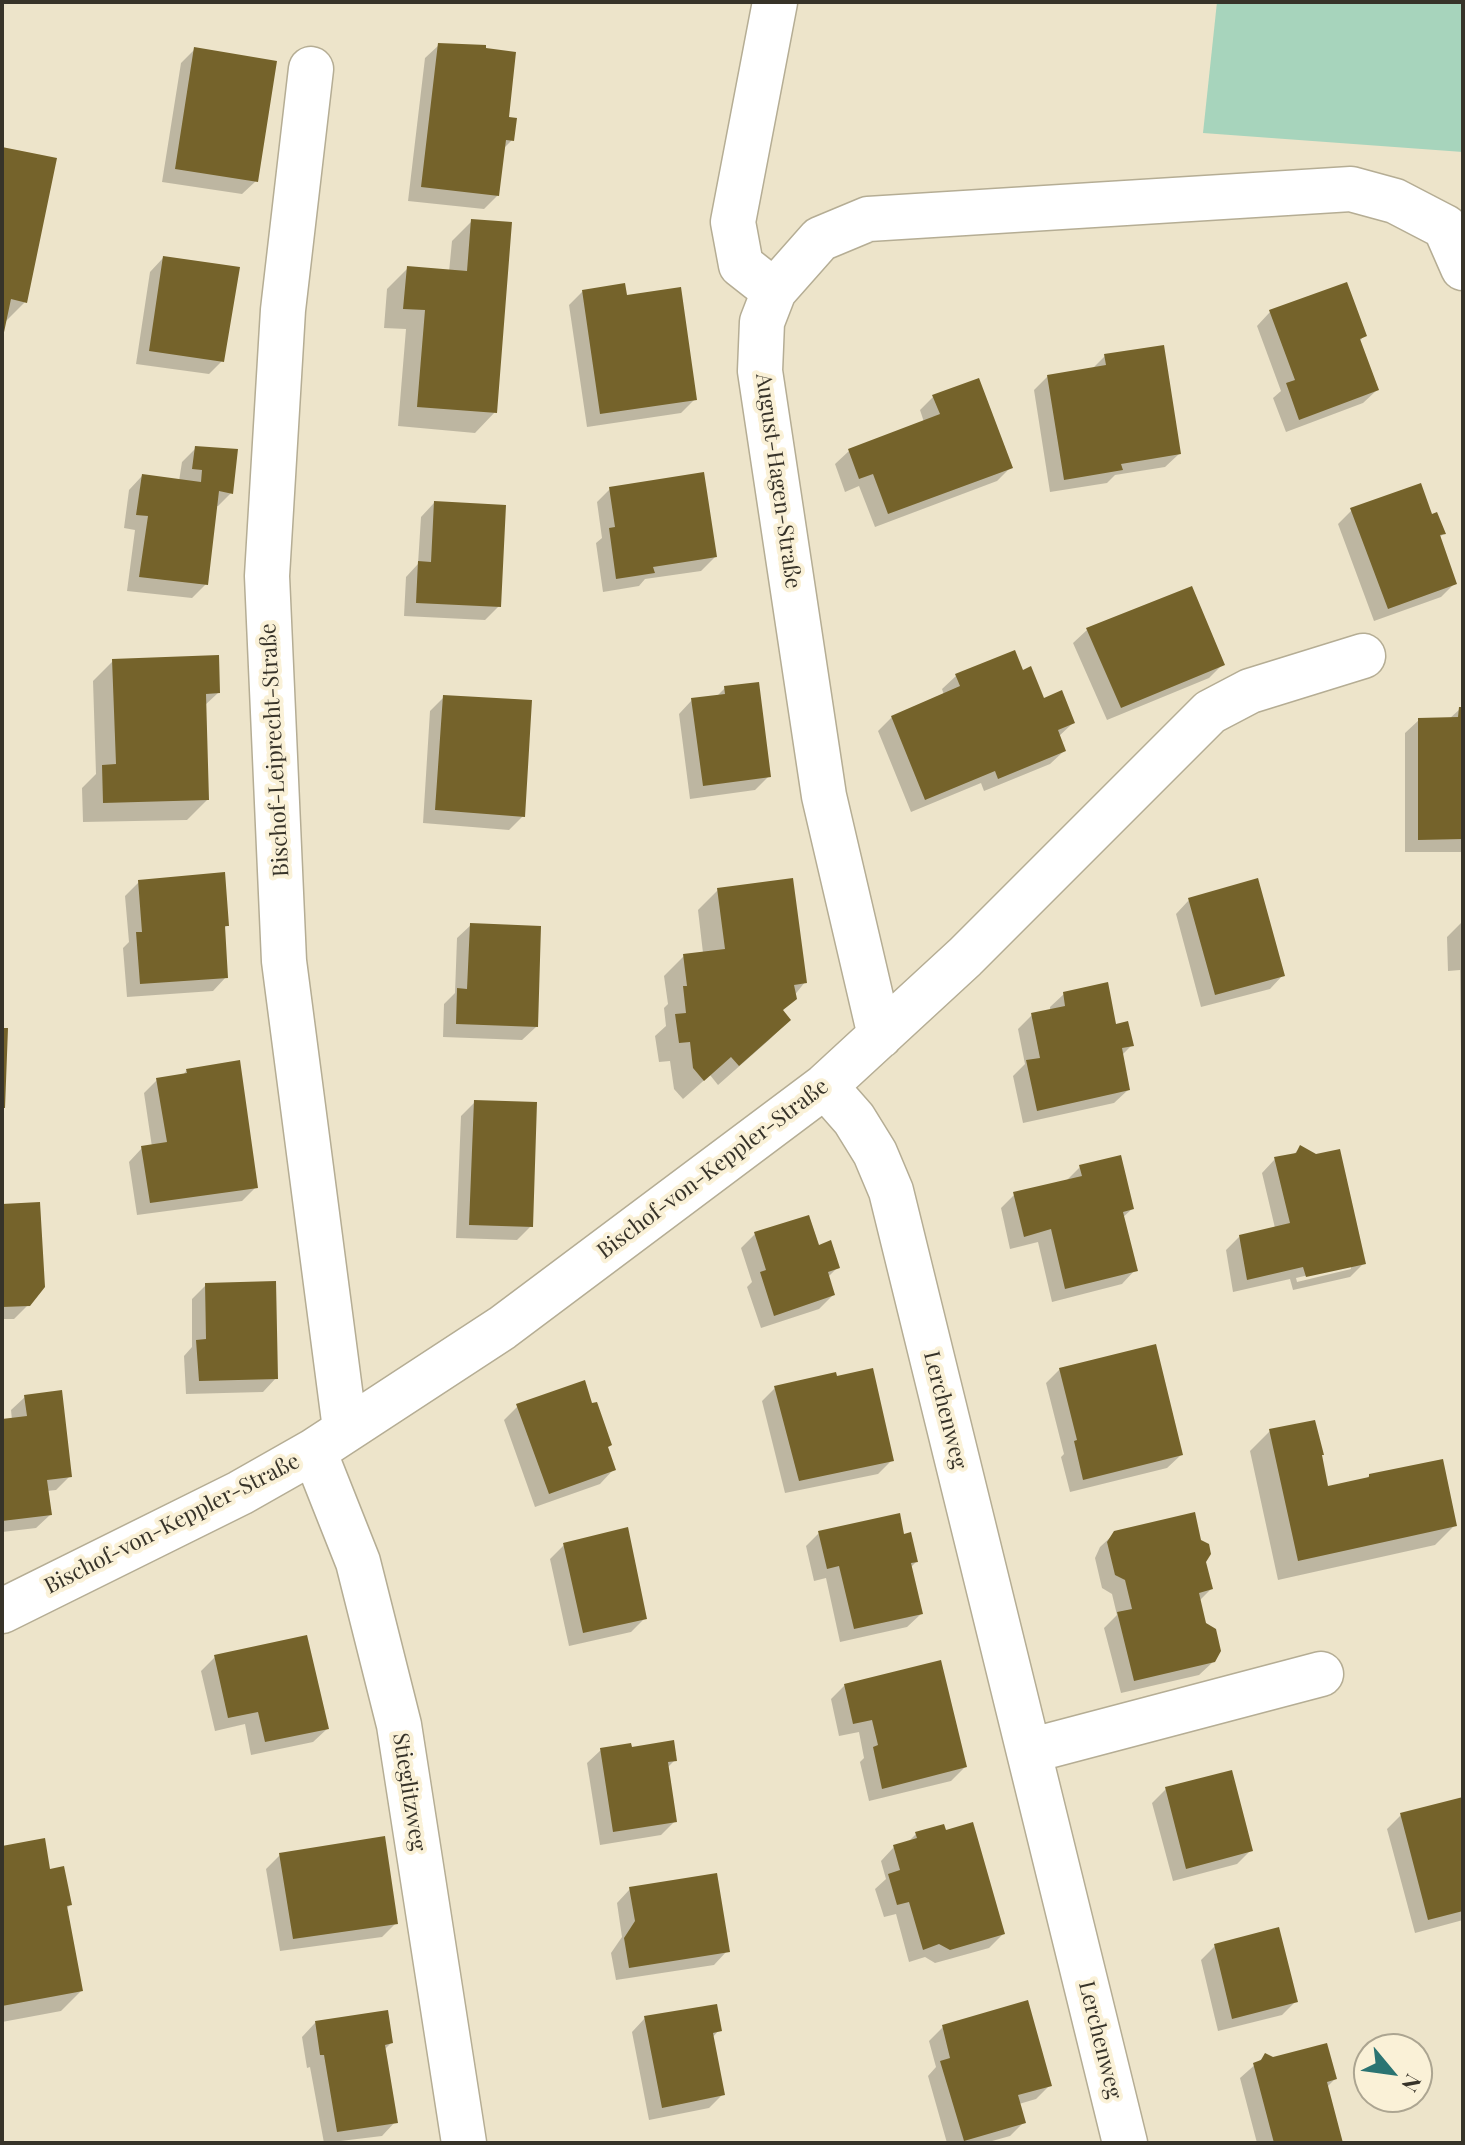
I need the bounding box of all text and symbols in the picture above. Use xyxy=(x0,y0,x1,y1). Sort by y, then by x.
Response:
street label: August-Hagen-Straße xyxy=(750,372,806,590)
street label: Bischof-Leiprecht-Straße xyxy=(255,623,295,877)
street label: Bischof-von-Keppler-Straße xyxy=(592,1073,834,1265)
street label: Lerchenweg xyxy=(918,1348,972,1472)
street label: Bischof-von-Keppler-Straße xyxy=(40,1448,304,1600)
street label: Stieglitzweg xyxy=(387,1731,431,1853)
street label: Lerchenweg xyxy=(1073,1978,1127,2102)
north arrow xyxy=(1353,2033,1433,2113)
text: N xyxy=(1395,2069,1429,2098)

